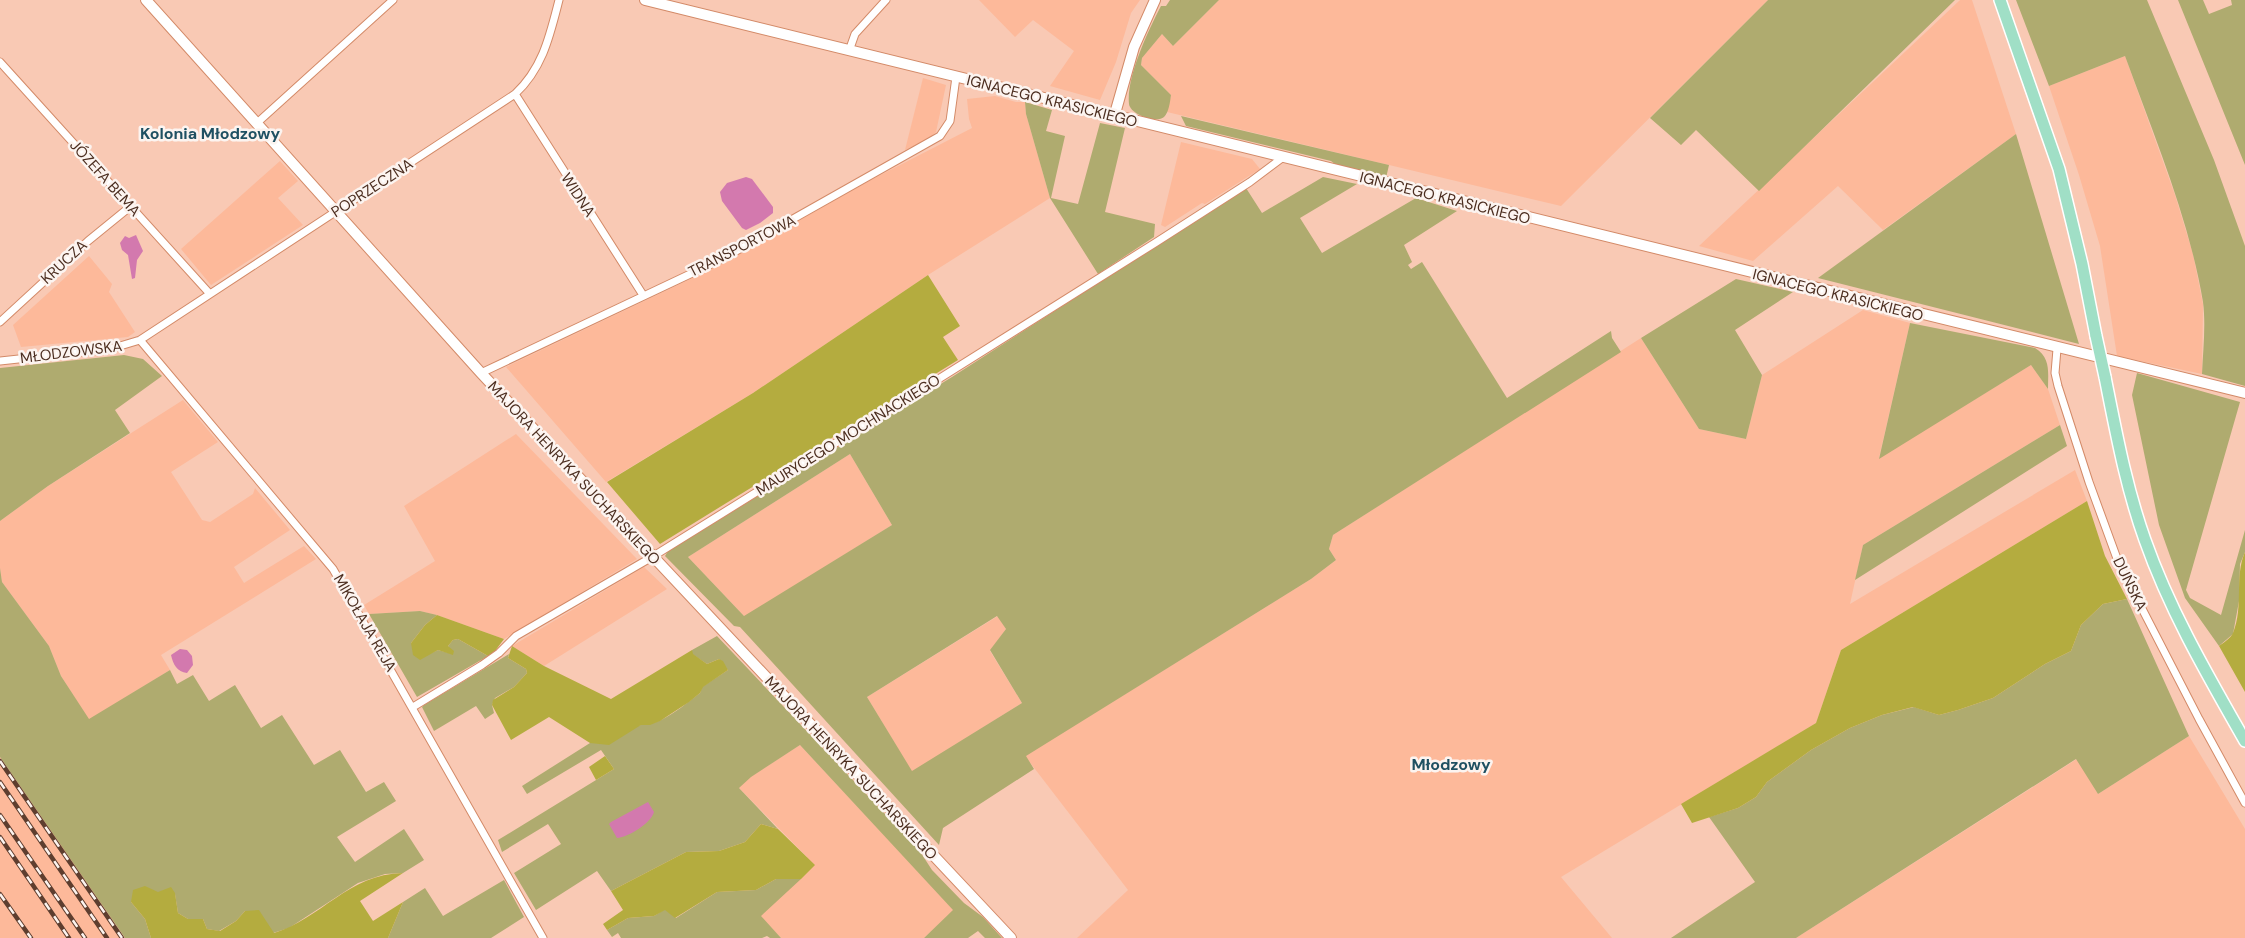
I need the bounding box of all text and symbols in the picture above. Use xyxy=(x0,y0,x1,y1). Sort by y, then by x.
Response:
street label: IGNACEGO KRASICKIEGO xyxy=(965,70,1139,132)
district label: Kolonia Młodzowy xyxy=(140,123,280,144)
street label: JÓZEFA BEMA xyxy=(65,135,145,221)
street label: POPRZECZNA xyxy=(327,154,417,222)
street label: IGNACEGO KRASICKIEGO xyxy=(1358,167,1532,229)
street label: WIDNA xyxy=(556,169,600,221)
street label: TRANSPORTOWA xyxy=(685,210,799,282)
street label: KRUCZA xyxy=(37,235,91,289)
street label: IGNACEGO KRASICKIEGO xyxy=(1751,264,1925,326)
street label: MŁODZOWSKA xyxy=(19,336,123,368)
street label: MAURYCEGO MOCHNACKIEGO xyxy=(752,370,944,500)
street label: MAJORA HENRYKA SUCHARSKIEGO xyxy=(483,377,665,569)
street label: DUŃSKA xyxy=(2108,554,2152,614)
street label: MIKOŁAJA REJA xyxy=(329,571,401,675)
street label: MAJORA HENRYKA SUCHARSKIEGO xyxy=(760,672,942,864)
district label: Młodzowy xyxy=(1411,754,1491,775)

